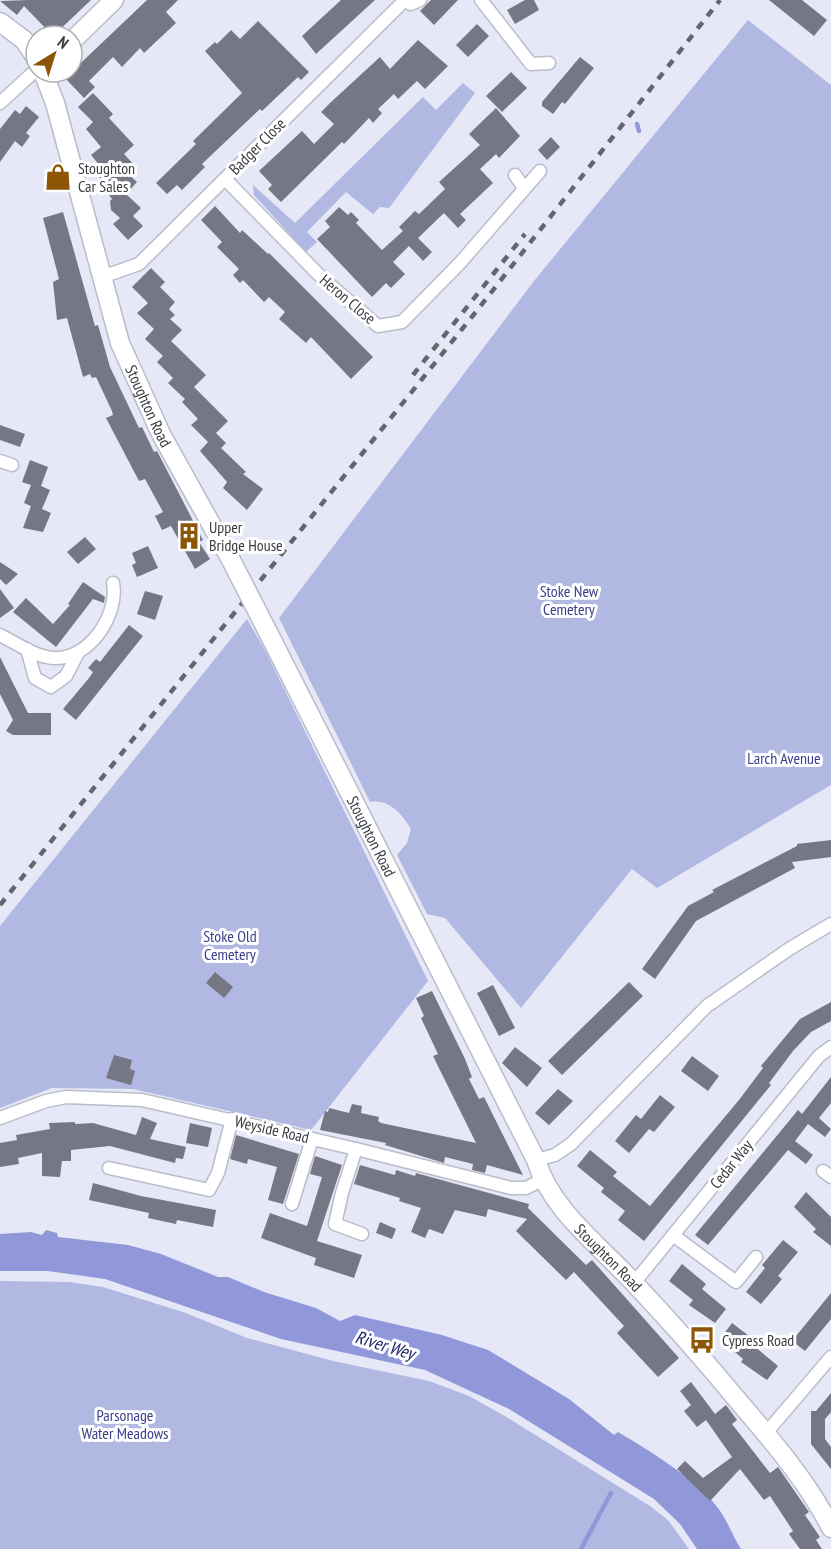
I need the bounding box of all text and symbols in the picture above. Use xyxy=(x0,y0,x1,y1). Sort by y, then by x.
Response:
north arrow xyxy=(24,24,84,84)
text: N xyxy=(54,32,73,53)
street label: Badger Close xyxy=(224,113,290,179)
place label: Stoughton Car Sales xyxy=(78,158,135,196)
shop icon: Stoughton Car Sales xyxy=(43,162,73,192)
street label: Heron Close xyxy=(316,270,380,328)
street label: Stoughton Road xyxy=(121,362,176,451)
place label: Upper Bridge House xyxy=(209,517,283,555)
building icon: Upper Bridge House xyxy=(174,521,204,551)
park label: Stoke New Cemetery xyxy=(540,581,599,619)
park label: Larch Avenue xyxy=(747,748,821,768)
street label: Stoughton Road xyxy=(343,792,400,880)
park label: Stoke Old Cemetery xyxy=(203,926,257,964)
street label: Weyside Road xyxy=(233,1111,311,1147)
street label: Cedar Way xyxy=(705,1136,757,1192)
street label: Stoughton Road xyxy=(570,1219,647,1296)
water label: River Wey xyxy=(353,1325,420,1366)
bus stop icon: Cypress Road xyxy=(687,1325,717,1355)
place label: Cypress Road xyxy=(722,1330,794,1350)
park label: Parsonage Water Meadows xyxy=(81,1405,169,1443)

